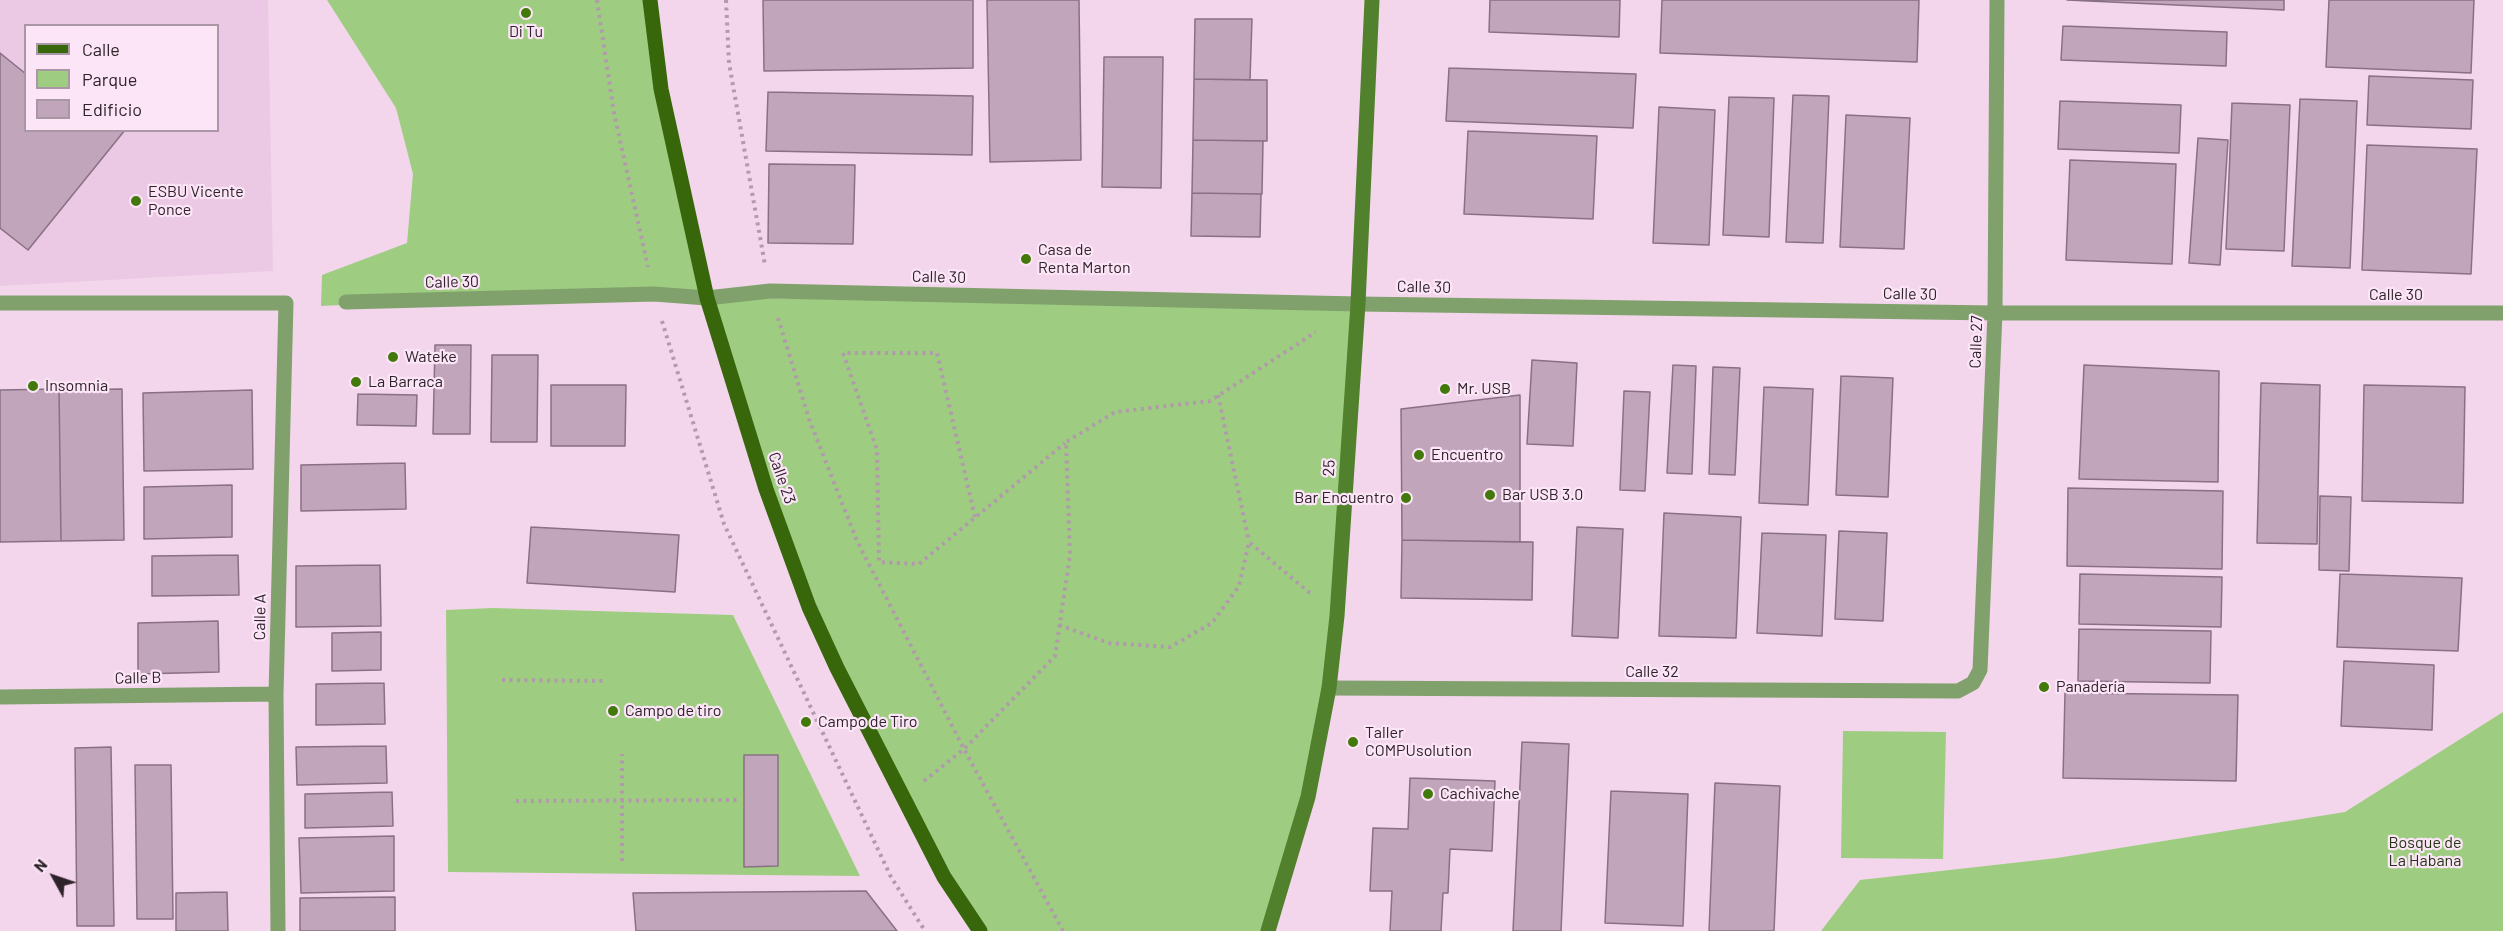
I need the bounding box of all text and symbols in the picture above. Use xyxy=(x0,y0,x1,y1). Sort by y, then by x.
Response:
marker: Di Tu xyxy=(519,6,533,20)
place label: Di Tu xyxy=(509,22,543,42)
legend xyxy=(24,24,219,132)
text: Calle xyxy=(82,38,120,60)
text: Parque xyxy=(82,68,137,90)
text: Edificio xyxy=(82,98,142,120)
place label: ESBU Vicente Ponce xyxy=(148,182,244,220)
marker: ESBU Vicente Ponce xyxy=(129,194,143,208)
place label: Casa de Renta Marton xyxy=(1038,240,1131,278)
marker: Casa de Renta Marton xyxy=(1019,252,1033,266)
street label: Calle 30 xyxy=(912,267,966,287)
street label: Calle 30 xyxy=(425,272,479,292)
street label: Calle 30 xyxy=(1397,277,1451,297)
street label: Calle 30 xyxy=(1883,284,1937,304)
street label: Calle 30 xyxy=(2369,285,2423,305)
street label: Calle 27 xyxy=(1965,315,1987,369)
place label: Wateke xyxy=(405,347,457,367)
marker: Wateke xyxy=(386,350,400,364)
place label: La Barraca xyxy=(368,372,443,392)
marker: La Barraca xyxy=(349,375,363,389)
place label: Insomnia xyxy=(45,376,108,396)
marker: Insomnia xyxy=(26,379,40,393)
place label: Mr. USB xyxy=(1457,379,1511,399)
marker: Mr. USB xyxy=(1438,382,1452,396)
place label: Encuentro xyxy=(1431,445,1504,465)
marker: Encuentro xyxy=(1412,448,1426,462)
street label: Calle 23 xyxy=(764,450,800,506)
street label: 25 xyxy=(1319,459,1339,477)
place label: Bar USB 3.0 xyxy=(1502,485,1583,505)
place label: Bar Encuentro xyxy=(1294,488,1394,508)
marker: Bar USB 3.0 xyxy=(1483,488,1497,502)
marker: Bar Encuentro xyxy=(1399,491,1413,505)
street label: Calle A xyxy=(250,594,270,640)
street label: Calle 32 xyxy=(1625,662,1679,682)
street label: Calle B xyxy=(114,668,162,688)
place label: Panadería xyxy=(2056,677,2125,697)
marker: Panadería xyxy=(2037,680,2051,694)
place label: Campo de tiro xyxy=(625,701,721,721)
marker: Campo de tiro xyxy=(606,704,620,718)
place label: Campo de Tiro xyxy=(818,712,918,732)
marker: Campo de Tiro xyxy=(799,715,813,729)
place label: Taller COMPUsolution xyxy=(1365,723,1472,761)
marker: Taller COMPUsolution xyxy=(1346,735,1360,749)
place label: Cachivache xyxy=(1440,784,1520,804)
marker: Cachivache xyxy=(1421,787,1435,801)
park label: Bosque de La Habana xyxy=(2389,833,2461,871)
north arrow xyxy=(24,847,84,907)
text: N xyxy=(29,855,51,875)

